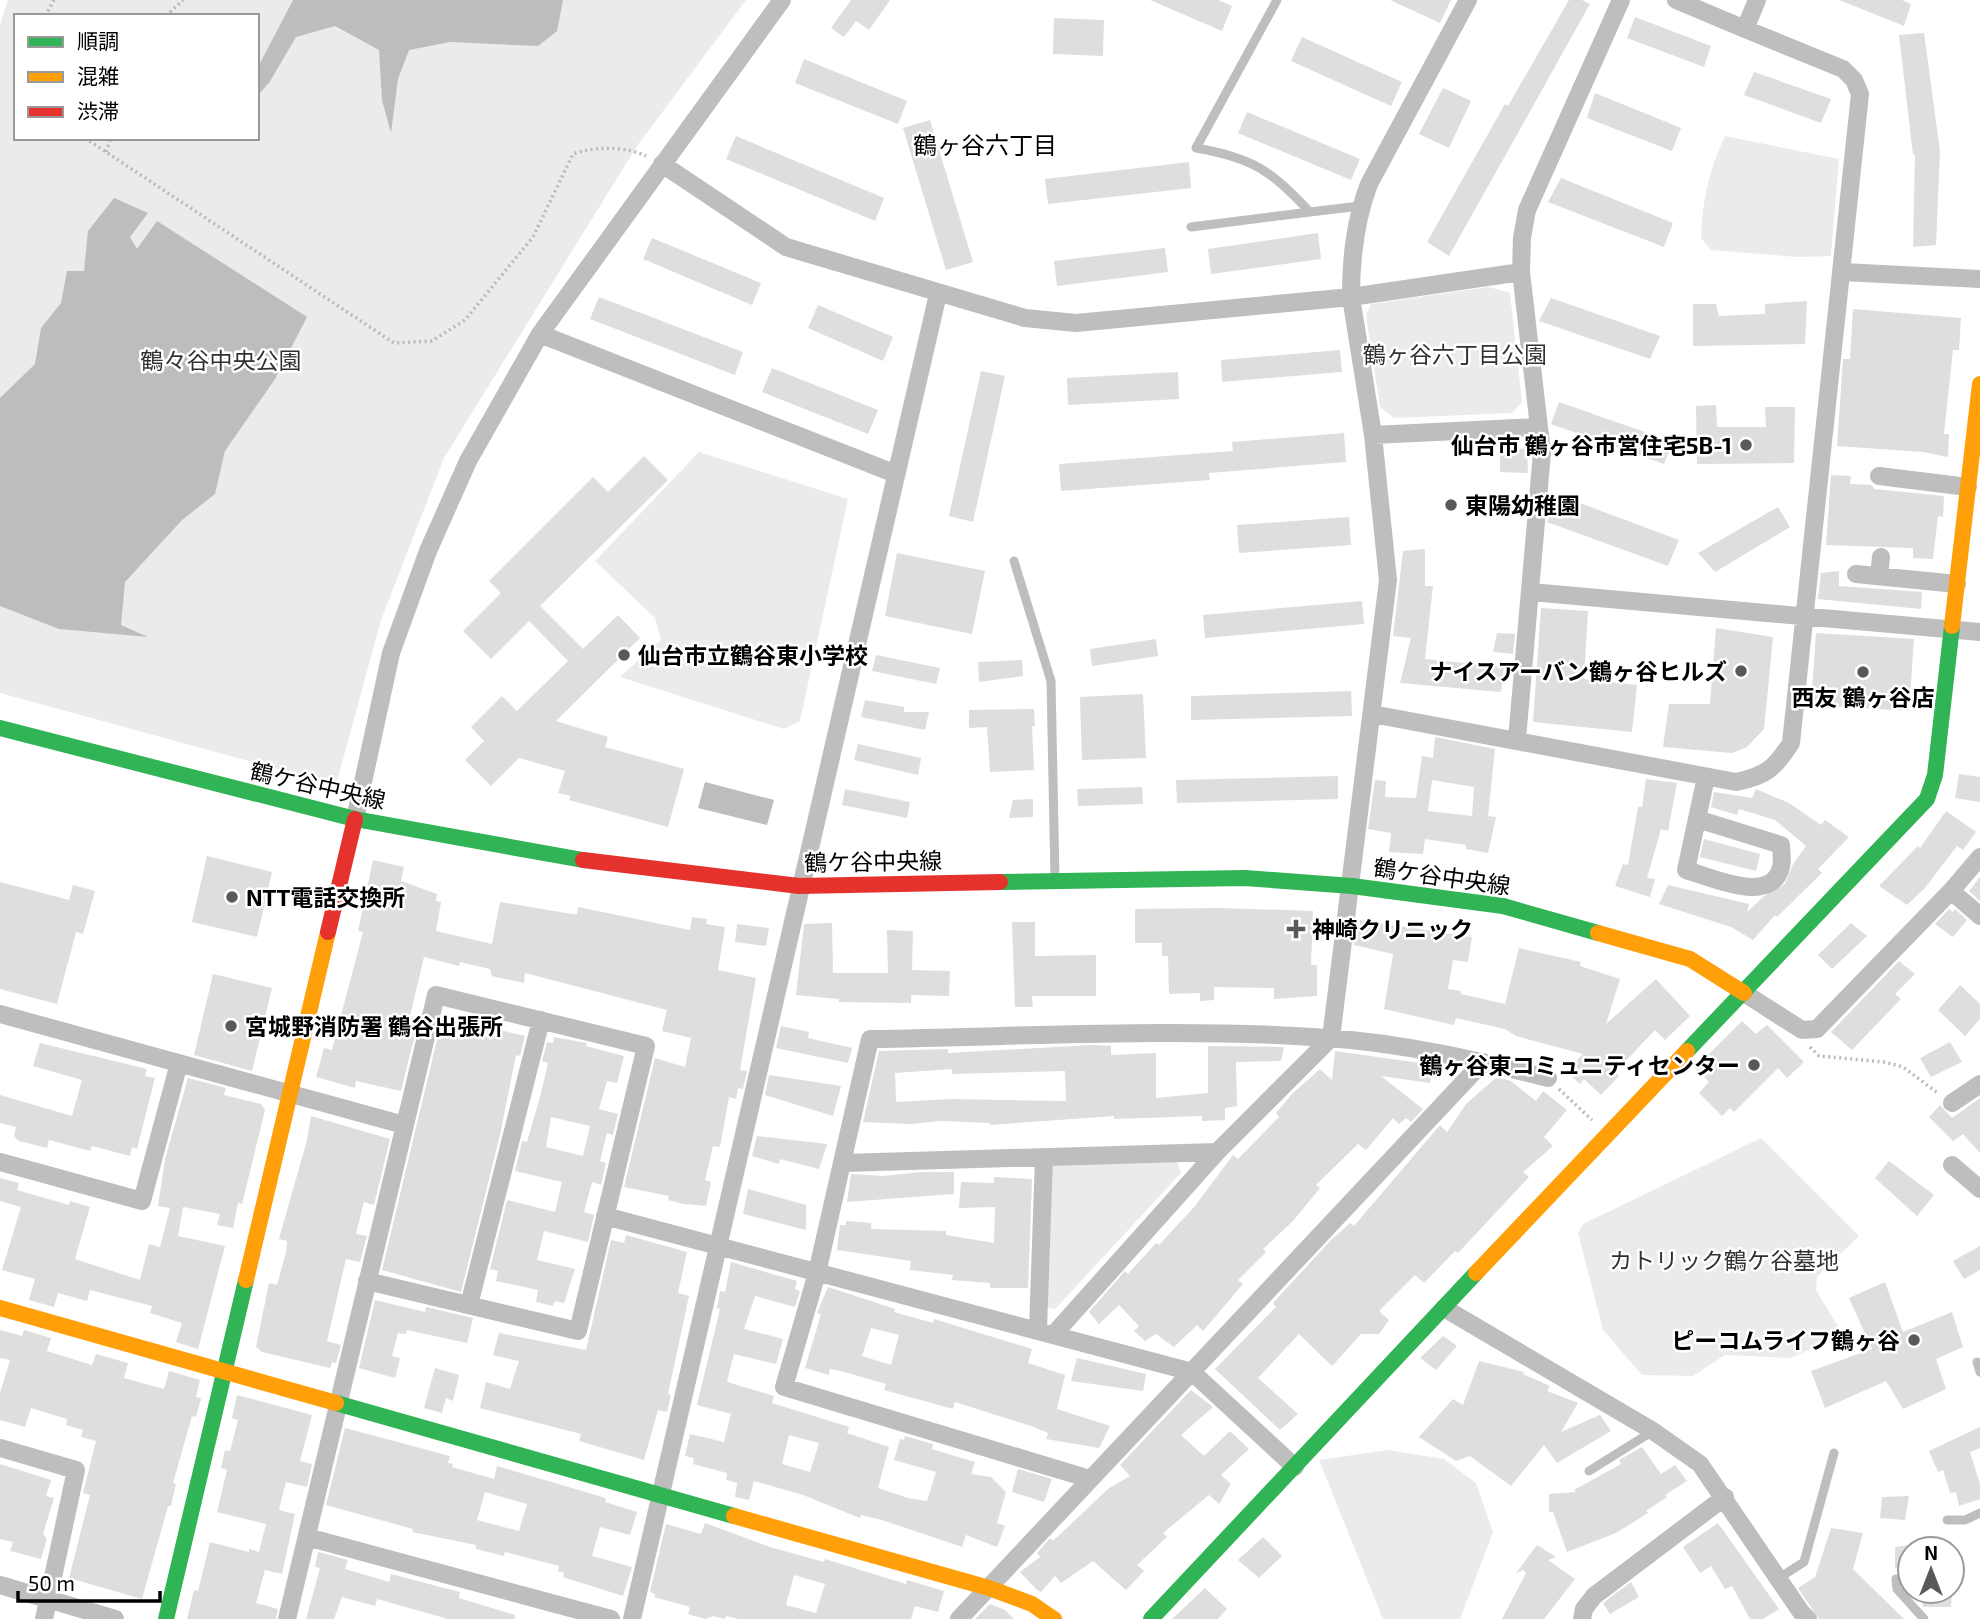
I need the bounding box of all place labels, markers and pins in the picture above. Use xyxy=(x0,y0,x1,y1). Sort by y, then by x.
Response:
place label: 仙台市 鶴ヶ谷市営住宅5B-1 xyxy=(1451,431,1732,459)
marker: 仙台市 鶴ヶ谷市営住宅5B-1 xyxy=(1738,437,1754,453)
place label: 東陽幼稚園 xyxy=(1465,491,1580,519)
marker: 東陽幼稚園 xyxy=(1443,497,1459,513)
place label: 仙台市立鶴谷東小学校 xyxy=(638,641,868,669)
marker: 仙台市立鶴谷東小学校 xyxy=(616,647,632,663)
place label: ナイスアーバン鶴ヶ谷ヒルズ xyxy=(1429,657,1727,685)
marker: ナイスアーバン鶴ヶ谷ヒルズ xyxy=(1733,663,1749,679)
marker: 西友 鶴ヶ谷店 xyxy=(1855,664,1871,680)
place label: 西友 鶴ヶ谷店 xyxy=(1792,683,1934,711)
place label: NTT電話交換所 xyxy=(246,883,405,911)
marker: NTT電話交換所 xyxy=(224,889,240,905)
place label: 神崎クリニック xyxy=(1312,915,1473,943)
marker: 神崎クリニック xyxy=(1286,919,1306,939)
place label: 宮城野消防署 鶴谷出張所 xyxy=(245,1012,503,1040)
marker: 宮城野消防署 鶴谷出張所 xyxy=(223,1018,239,1034)
place label: 鶴ヶ谷東コミュニティセンター xyxy=(1419,1051,1740,1079)
marker: 鶴ヶ谷東コミュニティセンター xyxy=(1746,1057,1762,1073)
place label: ピーコムライフ鶴ヶ谷 xyxy=(1671,1326,1900,1354)
marker: ピーコムライフ鶴ヶ谷 xyxy=(1906,1332,1922,1348)

